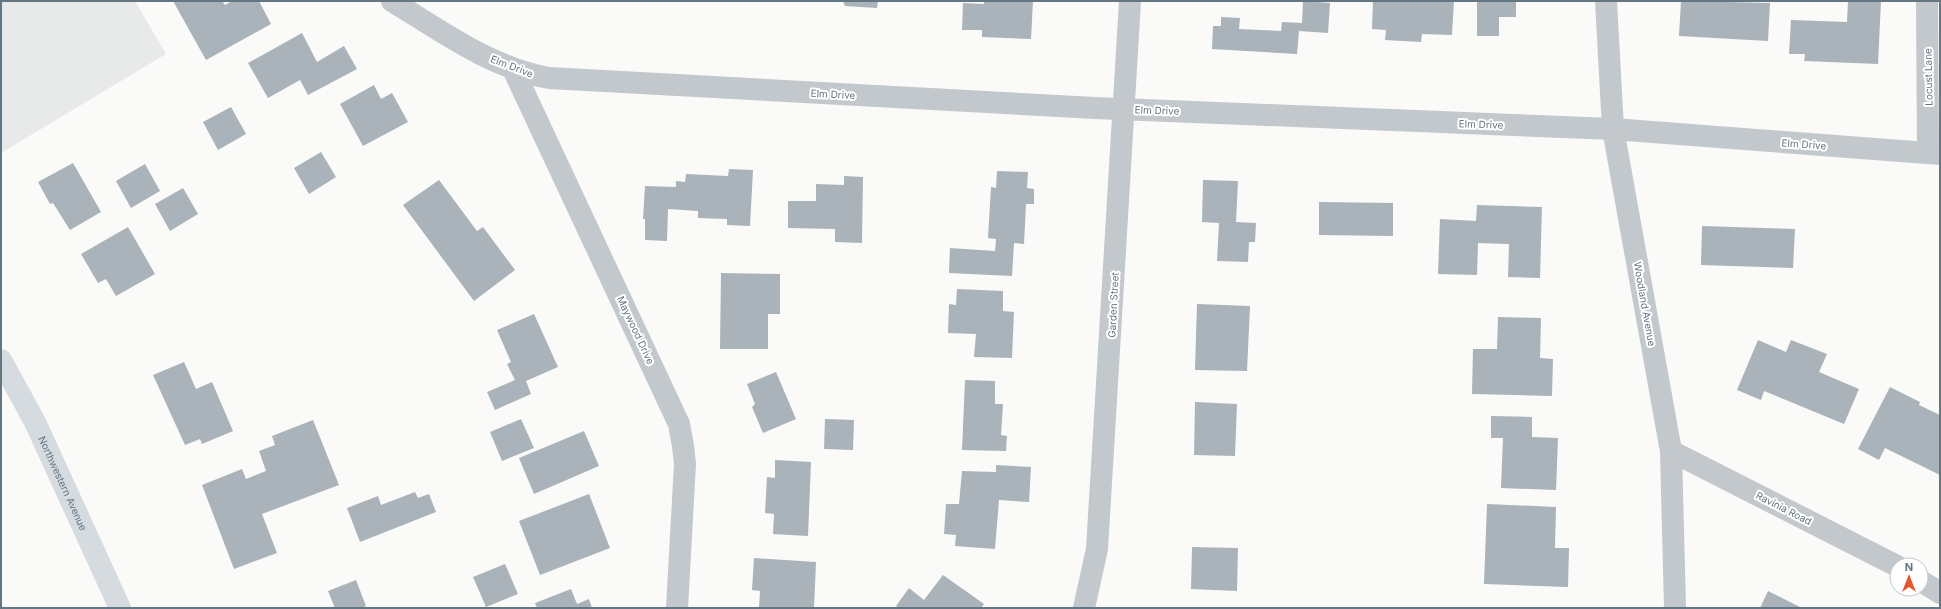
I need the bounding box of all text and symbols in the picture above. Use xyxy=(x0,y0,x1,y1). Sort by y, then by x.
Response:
street label: Locust Lane xyxy=(1921,48,1935,106)
street label: Elm Drive xyxy=(489,52,535,80)
street label: Elm Drive xyxy=(810,87,856,101)
street label: Elm Drive xyxy=(1134,103,1180,117)
street label: Elm Drive xyxy=(1458,117,1504,131)
street label: Elm Drive xyxy=(1781,136,1827,152)
street label: Woodland Avenue xyxy=(1632,261,1658,347)
street label: Garden Street xyxy=(1105,271,1121,338)
street label: Maywood Drive xyxy=(615,294,657,366)
street label: Northwestern Avenue xyxy=(36,434,90,533)
street label: Ravinia Road xyxy=(1754,489,1814,527)
north arrow xyxy=(1889,557,1929,597)
text: N xyxy=(1905,560,1913,574)

